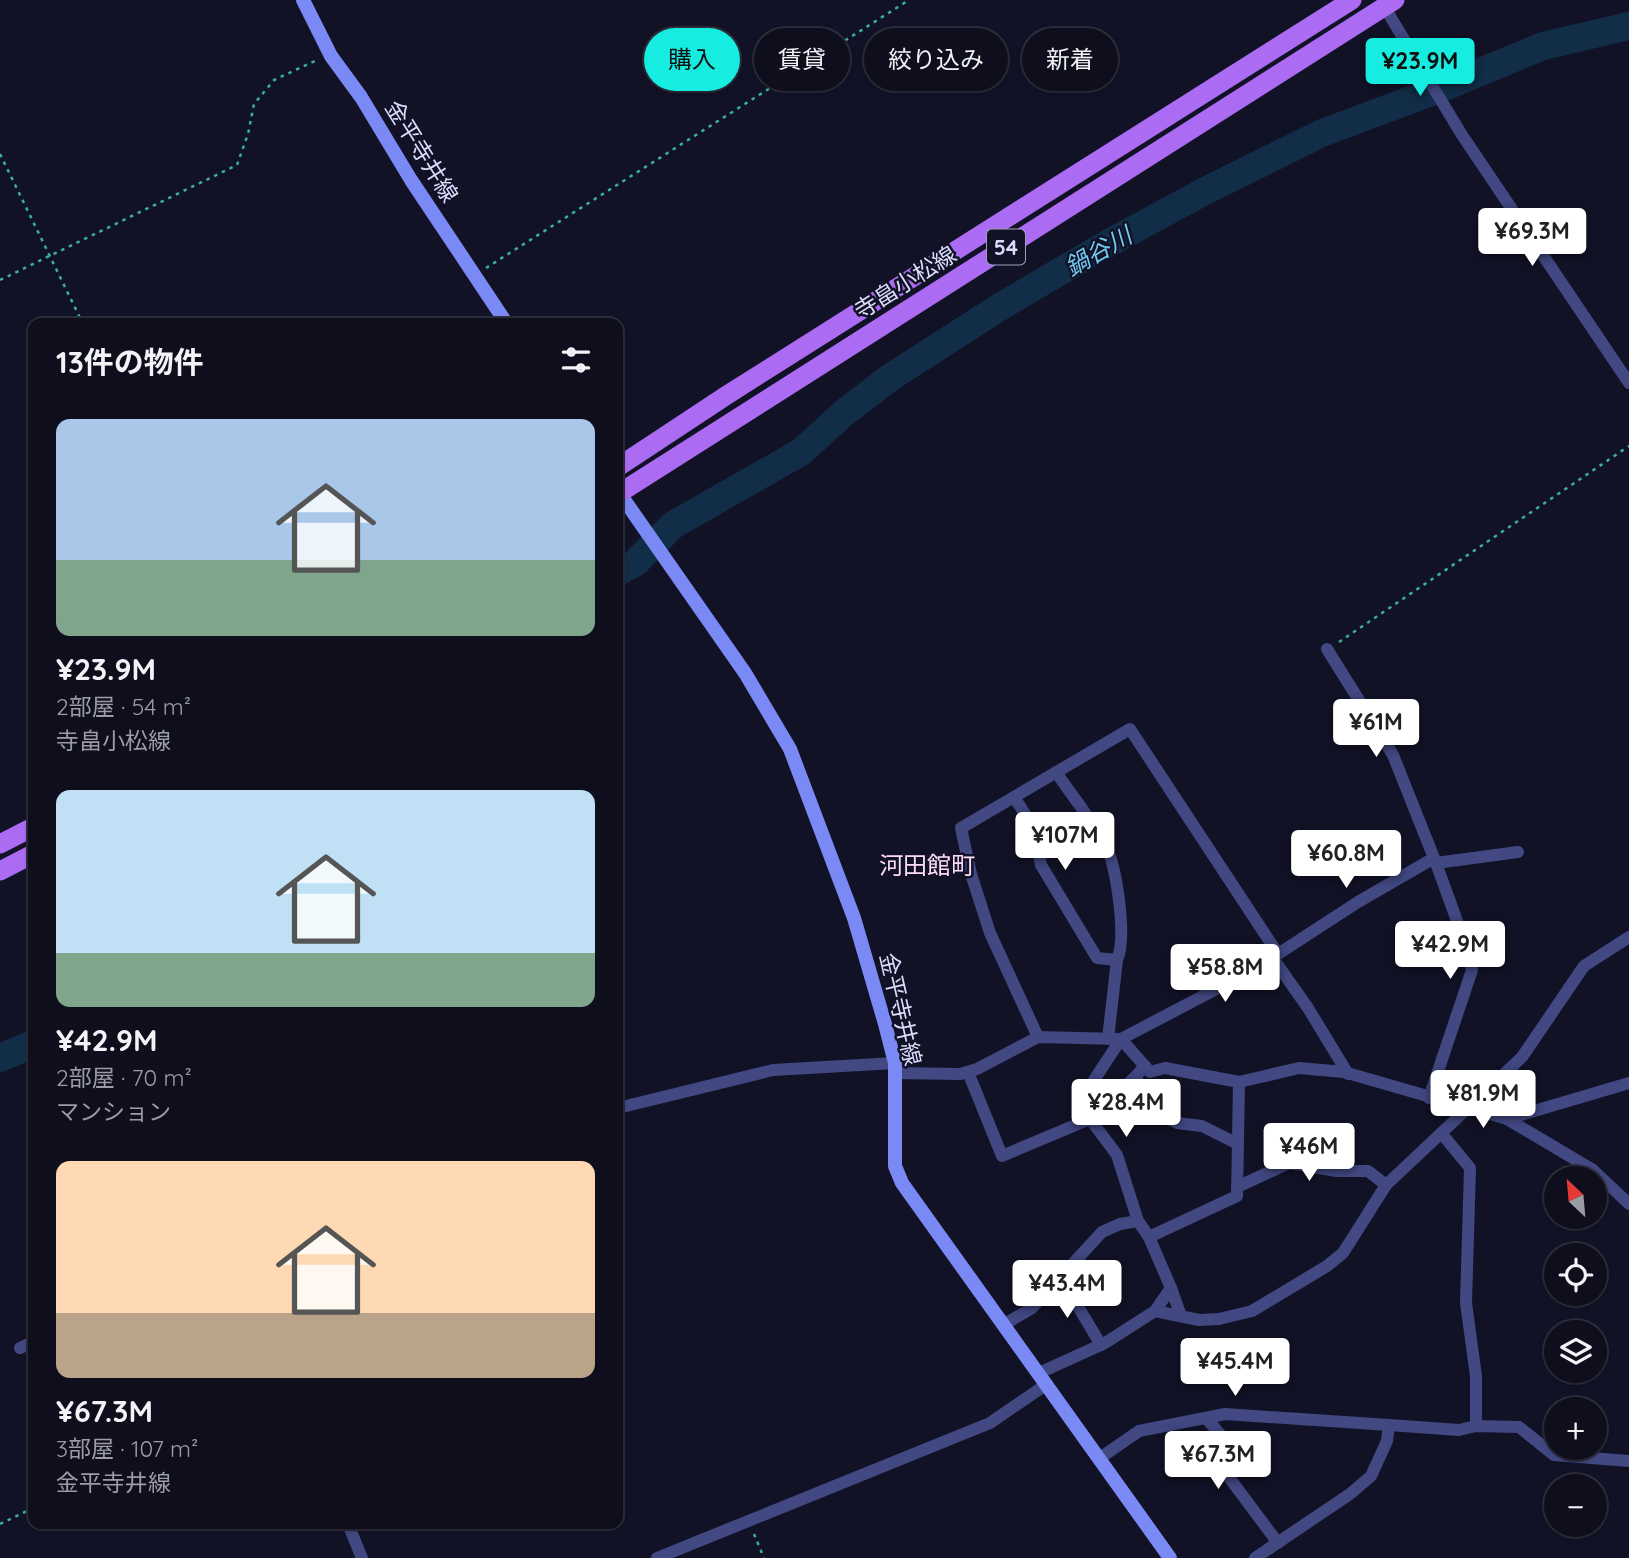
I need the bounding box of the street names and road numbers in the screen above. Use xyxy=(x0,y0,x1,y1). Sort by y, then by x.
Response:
street label: 金平寺井線 xyxy=(379,95,465,207)
road number: 54 xyxy=(987,230,1025,264)
street label: 寺畠小松線 xyxy=(849,239,961,325)
street label: 金平寺井線 xyxy=(874,950,928,1068)

